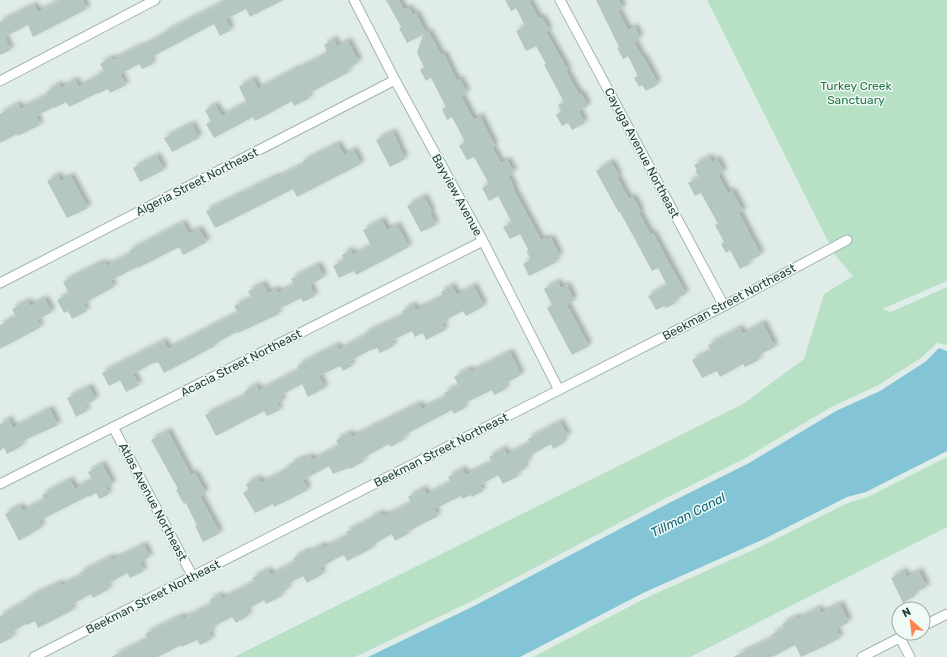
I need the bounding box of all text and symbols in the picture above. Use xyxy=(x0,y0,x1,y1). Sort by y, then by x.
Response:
park label: Turkey Creek Sanctuary xyxy=(820,79,893,107)
street label: Cayuga Avenue Northeast xyxy=(602,85,683,221)
street label: Algeria Street Northeast xyxy=(133,145,261,219)
street label: Bayview Avenue xyxy=(429,152,485,239)
street label: Beekman Street Northeast xyxy=(660,261,798,343)
street label: Acacia Street Northeast xyxy=(178,326,304,400)
street label: Beekman Street Northeast xyxy=(372,410,511,490)
street label: Atlas Avenue Northeast xyxy=(116,441,190,564)
water label: Tillman Canal xyxy=(648,489,729,540)
street label: Beekman Street Northeast xyxy=(84,557,223,637)
north arrow xyxy=(891,601,931,641)
text: N xyxy=(900,605,913,620)

